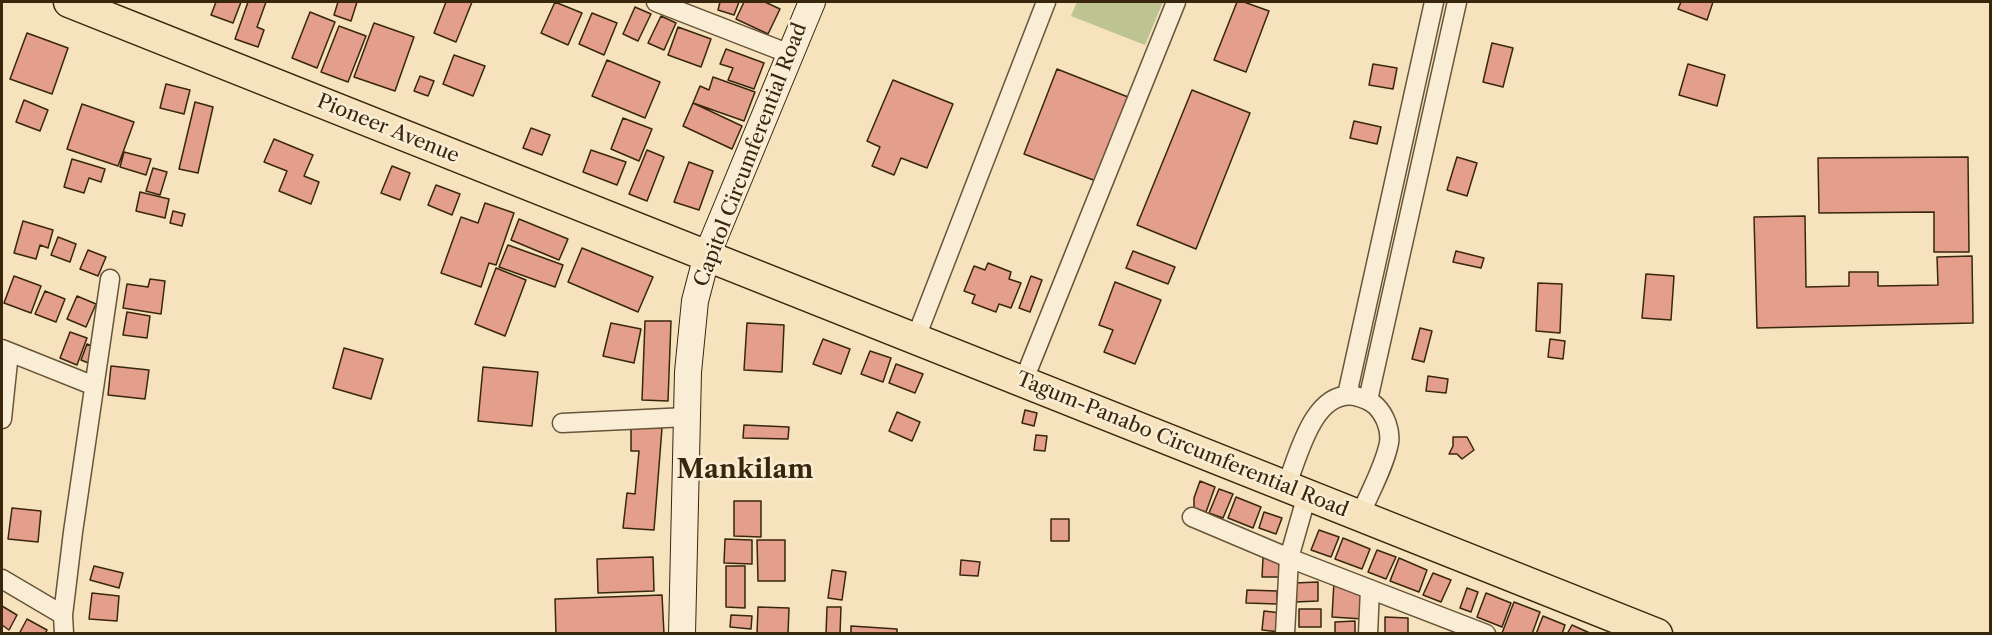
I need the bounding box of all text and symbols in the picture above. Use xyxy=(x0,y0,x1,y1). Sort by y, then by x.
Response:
street label: Capitol Circumferential Road xyxy=(690,20,812,290)
street label: Pioneer Avenue xyxy=(313,90,463,168)
street label: Tagum-Panabo Circumferential Road xyxy=(1013,367,1351,523)
district label: Mankilam xyxy=(677,454,813,486)

